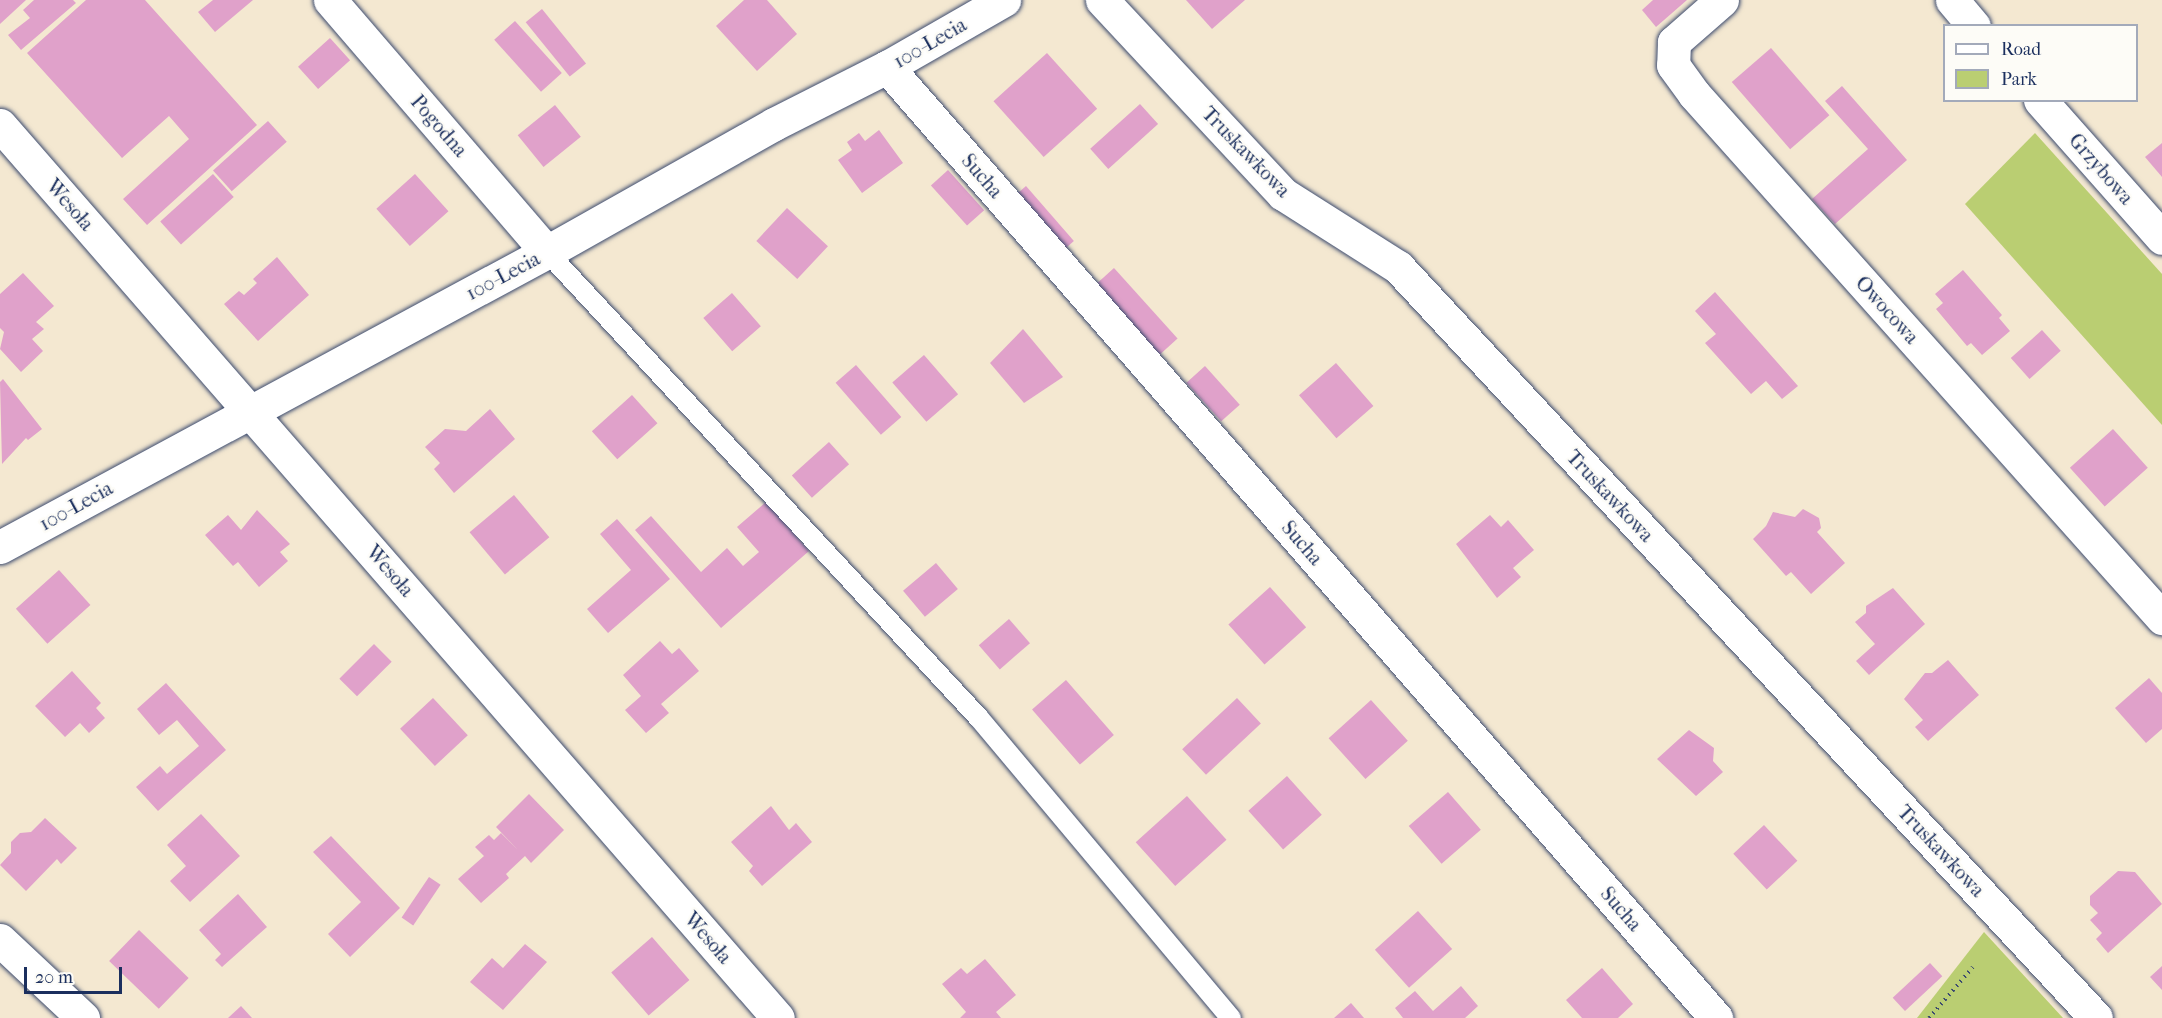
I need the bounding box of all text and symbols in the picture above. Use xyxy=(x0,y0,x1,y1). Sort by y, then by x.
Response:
street label: 100-Lecia xyxy=(889,13,971,73)
legend xyxy=(1943,24,2138,102)
text: Road xyxy=(2001,39,2041,60)
text: Park xyxy=(2001,69,2037,90)
street label: Pogodna xyxy=(406,90,472,162)
street label: Truskawkowa xyxy=(1197,102,1295,202)
street label: Grzybowa xyxy=(2064,129,2138,209)
street label: Sucha xyxy=(956,149,1008,203)
street label: Wesoła xyxy=(41,174,99,236)
street label: 100-Lecia xyxy=(462,247,544,305)
street label: Owocowa xyxy=(1850,271,1924,349)
street label: Truskawkowa xyxy=(1561,445,1659,547)
street label: 100-Lecia xyxy=(35,476,117,536)
street label: Sucha xyxy=(1276,516,1328,570)
street label: Wesoła xyxy=(361,540,419,602)
street label: Truskawkowa xyxy=(1892,800,1990,902)
street label: Sucha xyxy=(1595,882,1647,936)
street label: Wesoła xyxy=(679,907,737,969)
scale bar xyxy=(27,955,124,993)
text: 20 m xyxy=(35,967,73,988)

